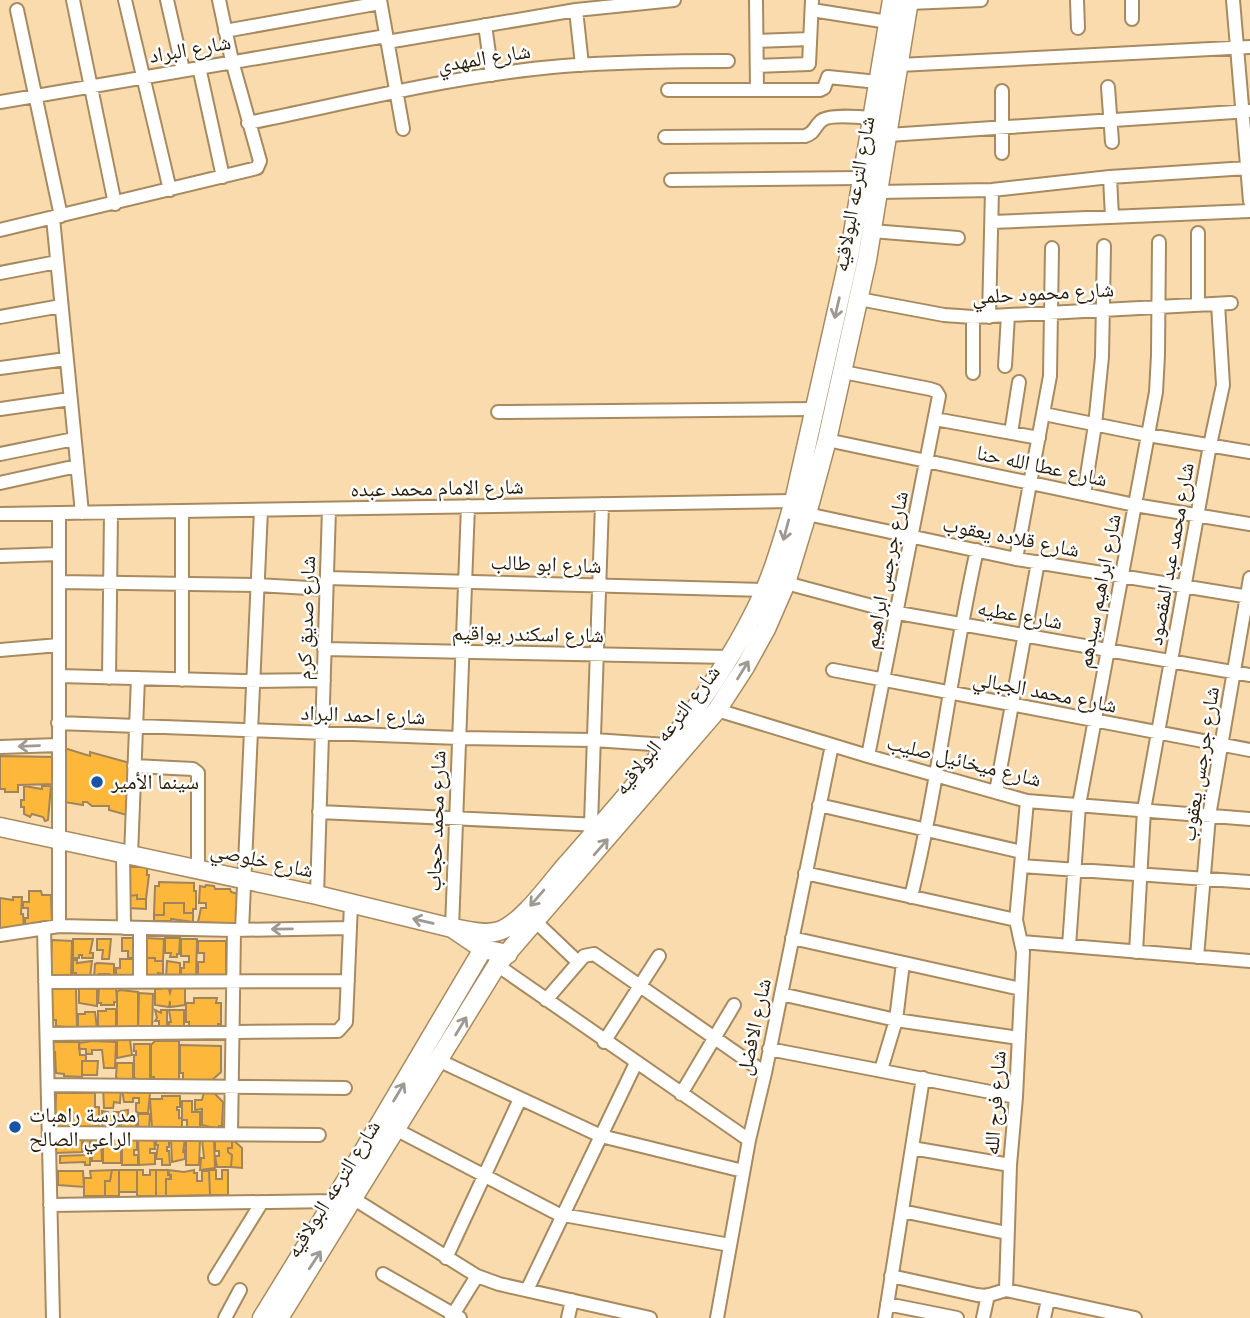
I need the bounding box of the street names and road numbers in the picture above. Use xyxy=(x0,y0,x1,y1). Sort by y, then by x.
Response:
street label: شارع البراد xyxy=(147,30,233,69)
street label: شارع المهدي xyxy=(436,39,533,81)
street label: شارع الترعه البولاقيه xyxy=(828,114,880,274)
street label: شارع محمود حلمي xyxy=(971,277,1115,313)
street label: شارع عطا الله حنا xyxy=(974,440,1109,493)
street label: شارع محمد عبد المقصود xyxy=(1143,461,1200,647)
street label: شارع الامام محمد عبده xyxy=(350,474,524,504)
street label: شارع جرجس ابراهيم xyxy=(859,489,915,651)
street label: شارع قلاده يعقوب xyxy=(940,512,1081,563)
street label: شارع ابراهيم سيدهم xyxy=(1072,512,1128,671)
street label: شارع ابو طالب xyxy=(490,550,602,579)
street label: شارع صديق كرم xyxy=(292,555,322,681)
street label: شارع عطيه xyxy=(976,596,1064,635)
street label: شارع اسكندر يواقيم xyxy=(452,621,604,649)
street label: شارع الترعه البولاقيه xyxy=(609,660,726,800)
street label: شارع محمد الجبالي xyxy=(970,666,1119,722)
street label: شارع جرجس يعقوب xyxy=(1176,685,1225,843)
street label: شارع احمد البراد xyxy=(300,701,426,730)
street label: شارع ميخائيل صليب xyxy=(884,730,1044,793)
street label: شارع محمد حجاب xyxy=(422,750,451,892)
street label: شارع خلوصي xyxy=(208,837,315,887)
street label: شارع الافضل xyxy=(732,976,777,1078)
street label: شارع فرج الله xyxy=(979,1050,1012,1156)
street label: شارع الترعه البولاقيه xyxy=(281,1116,386,1263)

